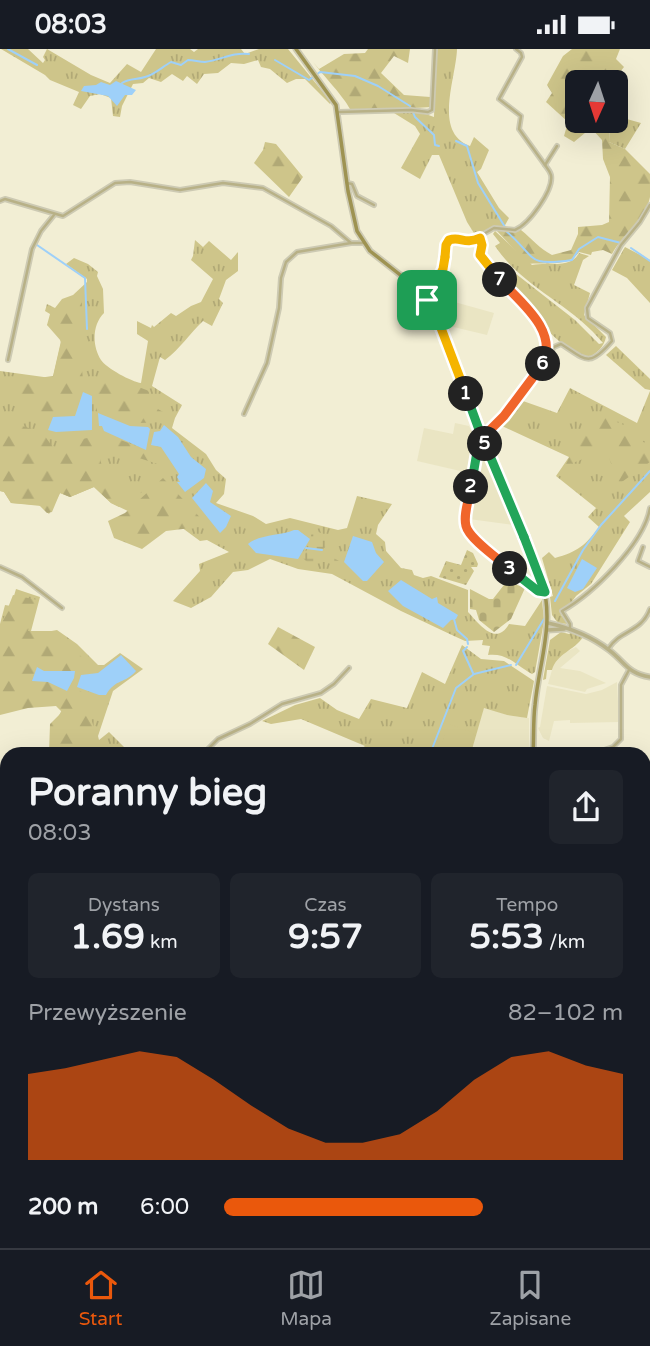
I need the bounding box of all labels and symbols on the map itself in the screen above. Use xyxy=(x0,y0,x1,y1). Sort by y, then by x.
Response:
north arrow xyxy=(565,70,628,133)
pin: 7 xyxy=(482,263,518,297)
pin xyxy=(397,270,457,330)
pin: 6 xyxy=(526,347,560,381)
pin: 1 xyxy=(448,377,484,411)
pin: 5 xyxy=(468,427,503,461)
pin: 2 xyxy=(454,469,489,505)
pin: 3 xyxy=(492,552,528,587)

